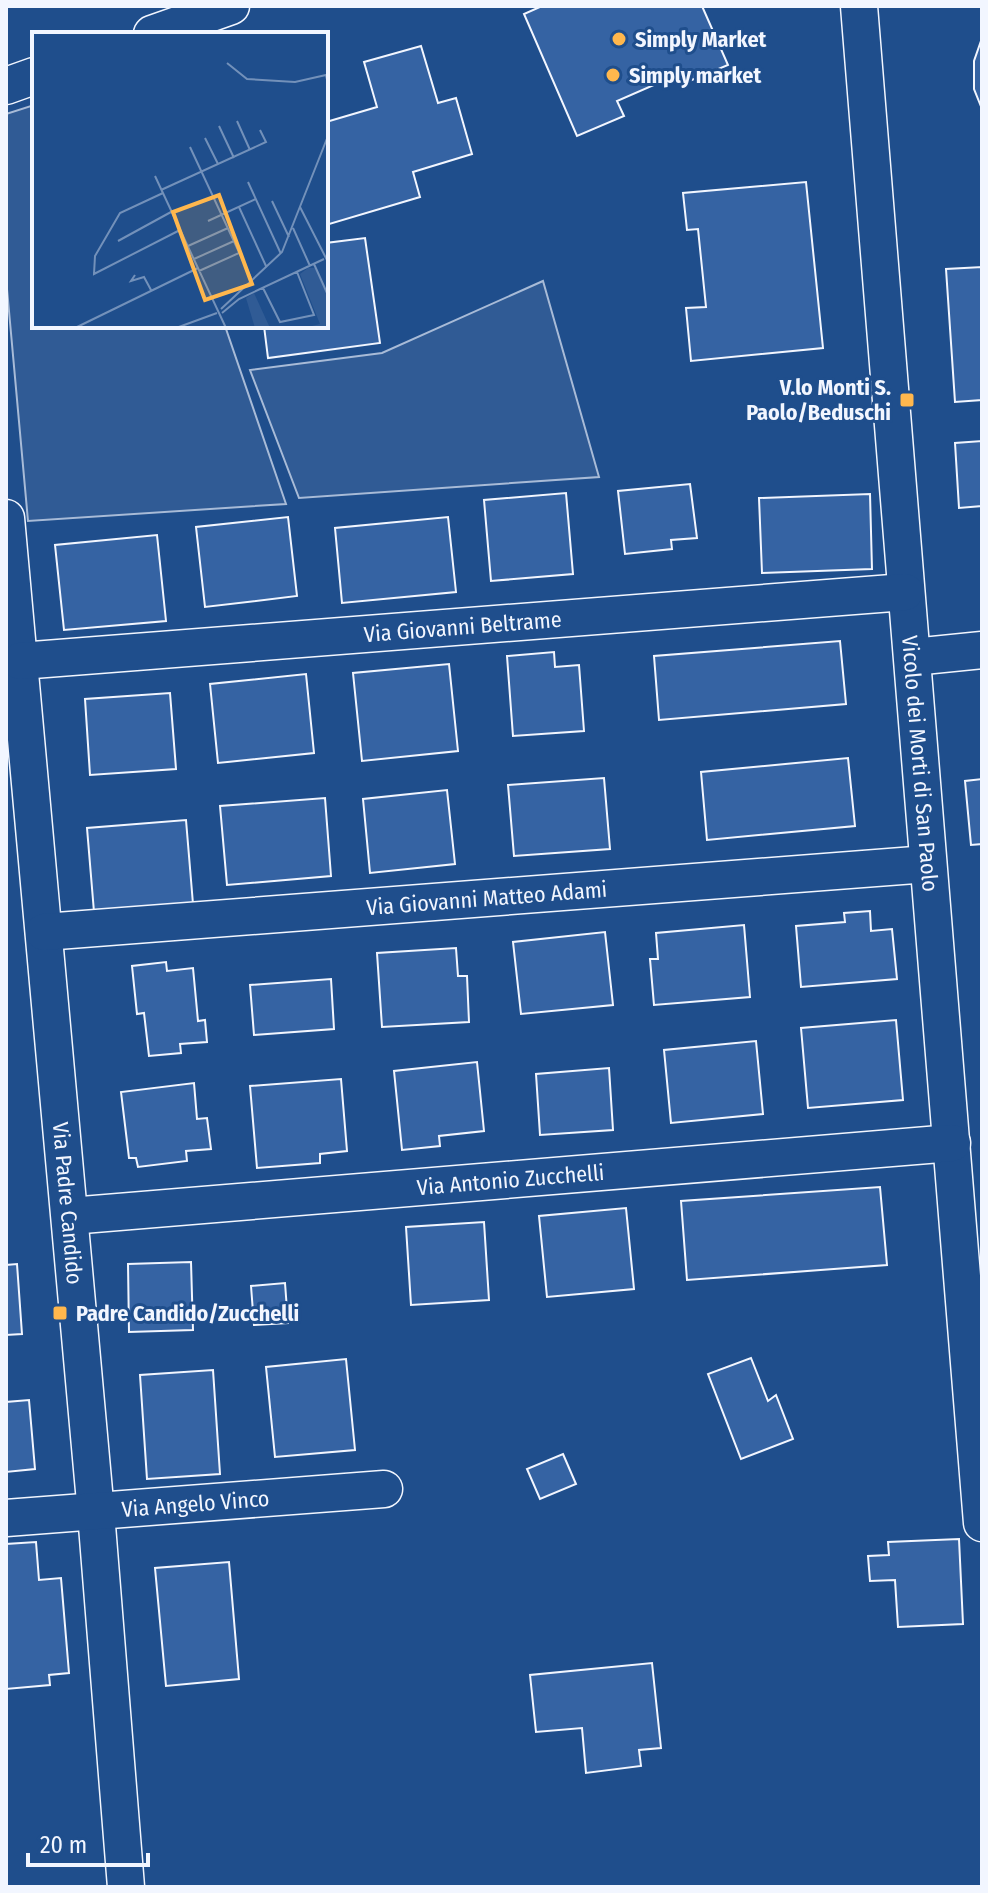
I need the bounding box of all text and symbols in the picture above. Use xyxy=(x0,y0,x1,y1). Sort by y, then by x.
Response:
place label: Simply Market xyxy=(635,26,767,53)
marker: Simply Market xyxy=(610,30,628,48)
inset map xyxy=(32,32,328,328)
place label: Simply market xyxy=(629,62,762,89)
marker: Simply market xyxy=(604,66,622,84)
place label: V.lo Monti S. Paolo/Beduschi xyxy=(746,374,891,426)
marker: V.lo Monti S. Paolo/Beduschi xyxy=(898,391,916,409)
street label: Via Giovanni Beltrame xyxy=(363,606,562,648)
street label: Vicolo dei Morti di San Paolo xyxy=(896,634,944,893)
street label: Via Giovanni Matteo Adami xyxy=(365,876,608,921)
street label: Via Padre Candido xyxy=(47,1121,88,1286)
street label: Via Antonio Zucchelli xyxy=(416,1159,605,1201)
place label: Padre Candido/Zucchelli xyxy=(76,1300,299,1327)
marker: Padre Candido/Zucchelli xyxy=(51,1304,69,1322)
street label: Via Angelo Vinco xyxy=(121,1485,270,1523)
scale bar xyxy=(28,1817,148,1867)
text: 20 m xyxy=(40,1831,87,1859)

